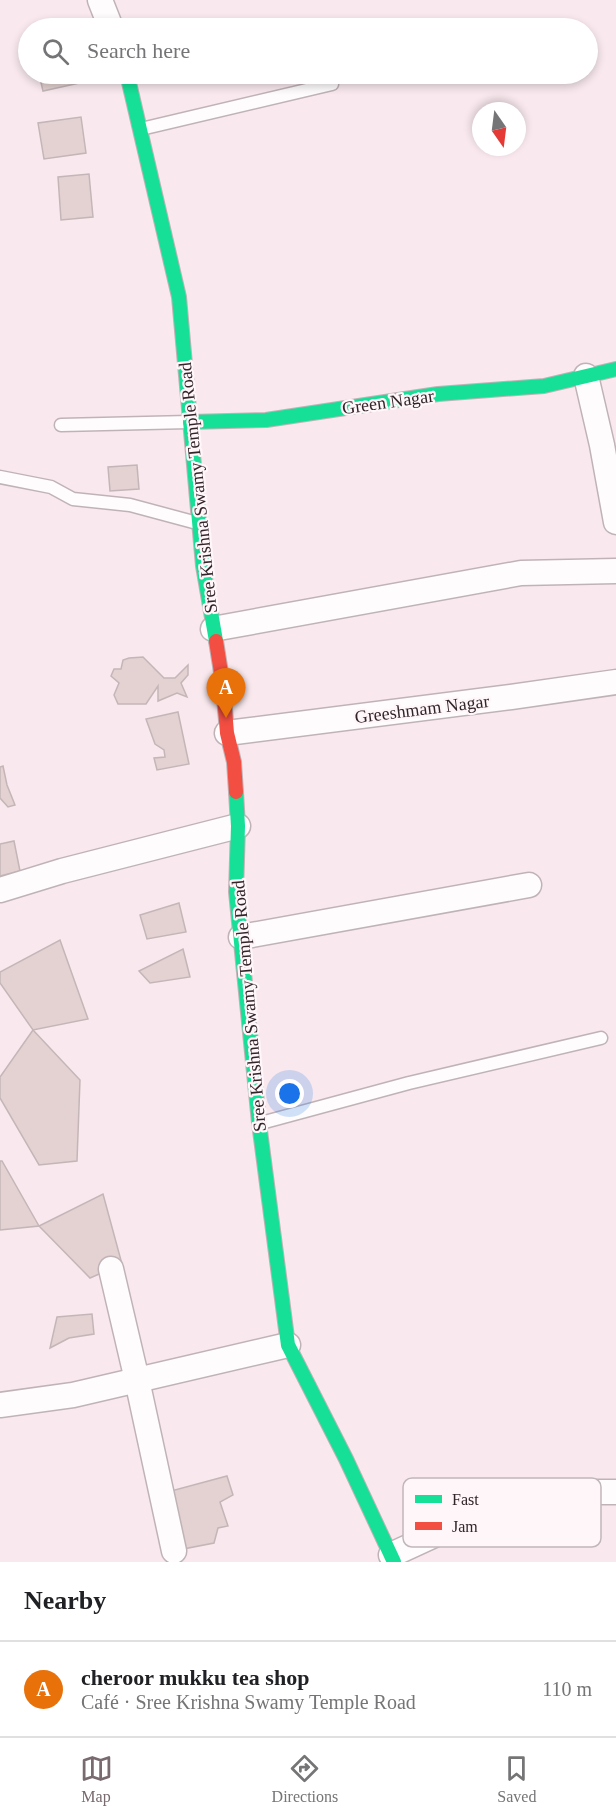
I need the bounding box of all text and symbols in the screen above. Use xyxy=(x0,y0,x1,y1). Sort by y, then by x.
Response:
search box xyxy=(18,18,598,84)
icon: search xyxy=(39,35,72,68)
text: Search here xyxy=(87,38,190,63)
north arrow xyxy=(472,102,526,156)
street label: Sree Krishna Swamy Temple Road xyxy=(175,361,221,615)
street label: Green Nagar xyxy=(341,386,435,418)
pin: A xyxy=(206,668,246,718)
street label: Greeshmam Nagar xyxy=(354,691,490,727)
street label: Sree Krishna Swamy Temple Road xyxy=(228,879,270,1133)
your location xyxy=(275,1079,304,1108)
legend xyxy=(403,1478,601,1547)
text: Fast xyxy=(452,1491,479,1508)
text: Jam xyxy=(452,1518,478,1535)
text: Nearby xyxy=(24,1586,106,1615)
text: cheroor mukku tea shop xyxy=(81,1665,309,1690)
text: A xyxy=(36,1678,51,1700)
text: 110 m xyxy=(542,1678,592,1700)
text: Café · Sree Krishna Swamy Temple Road xyxy=(81,1691,416,1713)
tab: Map xyxy=(80,1752,113,1806)
tab: Directions xyxy=(272,1752,338,1806)
tab: Saved xyxy=(497,1752,536,1806)

